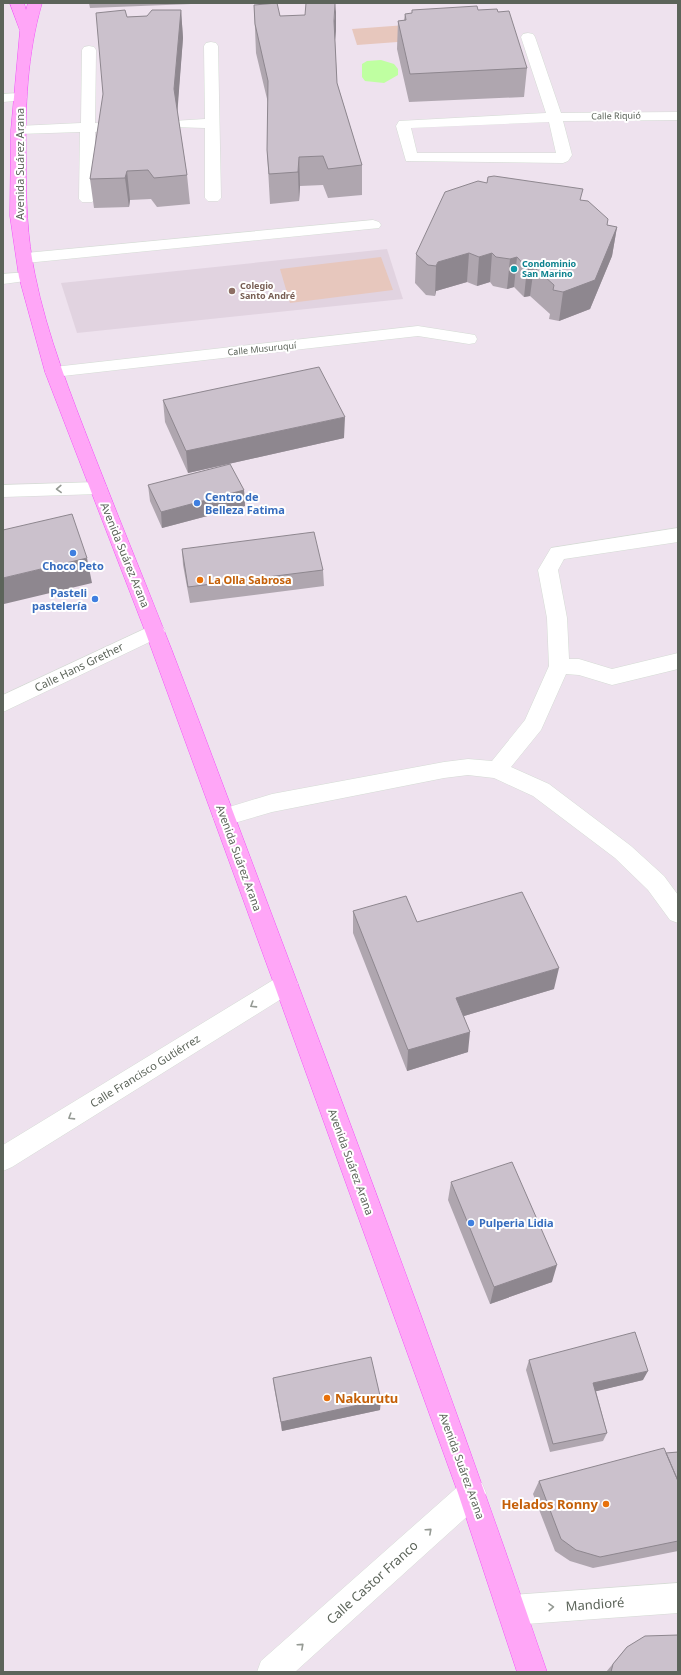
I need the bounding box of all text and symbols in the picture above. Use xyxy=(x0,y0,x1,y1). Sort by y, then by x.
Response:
street label: Avenida Suárez Arana xyxy=(12,108,27,220)
street label: Calle Riquió xyxy=(591,109,641,122)
place label: Condominio San Marino xyxy=(522,257,577,280)
marker: Condominio San Marino xyxy=(509,264,519,274)
place label: Colegio Santo André xyxy=(240,279,295,302)
marker: Colegio Santo André xyxy=(227,286,237,296)
street label: Calle Musuruquí xyxy=(227,338,298,359)
one-way arrow xyxy=(56,485,62,494)
place label: Centro de Belleza Fatima xyxy=(205,489,285,517)
marker: Centro de Belleza Fatima xyxy=(192,498,202,508)
street label: Avenida Suárez Arana xyxy=(97,500,153,610)
marker: Choco Peto xyxy=(68,548,78,558)
place label: Choco Peto xyxy=(42,558,104,573)
place label: La Olla Sabrosa xyxy=(208,572,292,587)
marker: La Olla Sabrosa xyxy=(195,575,205,585)
place label: Pasteli pastelería xyxy=(32,585,87,613)
marker: Pasteli pastelería xyxy=(90,594,100,604)
street label: Calle Hans Grether xyxy=(32,638,126,695)
street label: Avenida Suárez Arana xyxy=(213,803,266,913)
one-way arrow xyxy=(250,1000,257,1007)
street label: Calle Francisco Gutiérrez xyxy=(87,1031,203,1111)
street label: Avenida Suárez Arana xyxy=(325,1107,378,1217)
one-way arrow xyxy=(68,1112,75,1119)
place label: Pulperia Lidia xyxy=(479,1215,554,1230)
marker: Pulperia Lidia xyxy=(466,1218,476,1228)
place label: Nakurutu xyxy=(335,1389,398,1407)
marker: Nakurutu xyxy=(322,1393,332,1403)
street label: Avenida Suárez Arana xyxy=(436,1411,489,1521)
place label: Helados Ronny xyxy=(501,1495,599,1513)
marker: Helados Ronny xyxy=(601,1499,611,1509)
one-way arrow xyxy=(425,1529,432,1536)
street label: Calle Castor Franco xyxy=(322,1536,422,1628)
street label: Mandioré xyxy=(565,1593,625,1615)
one-way arrow xyxy=(548,1603,554,1612)
one-way arrow xyxy=(296,1643,304,1651)

